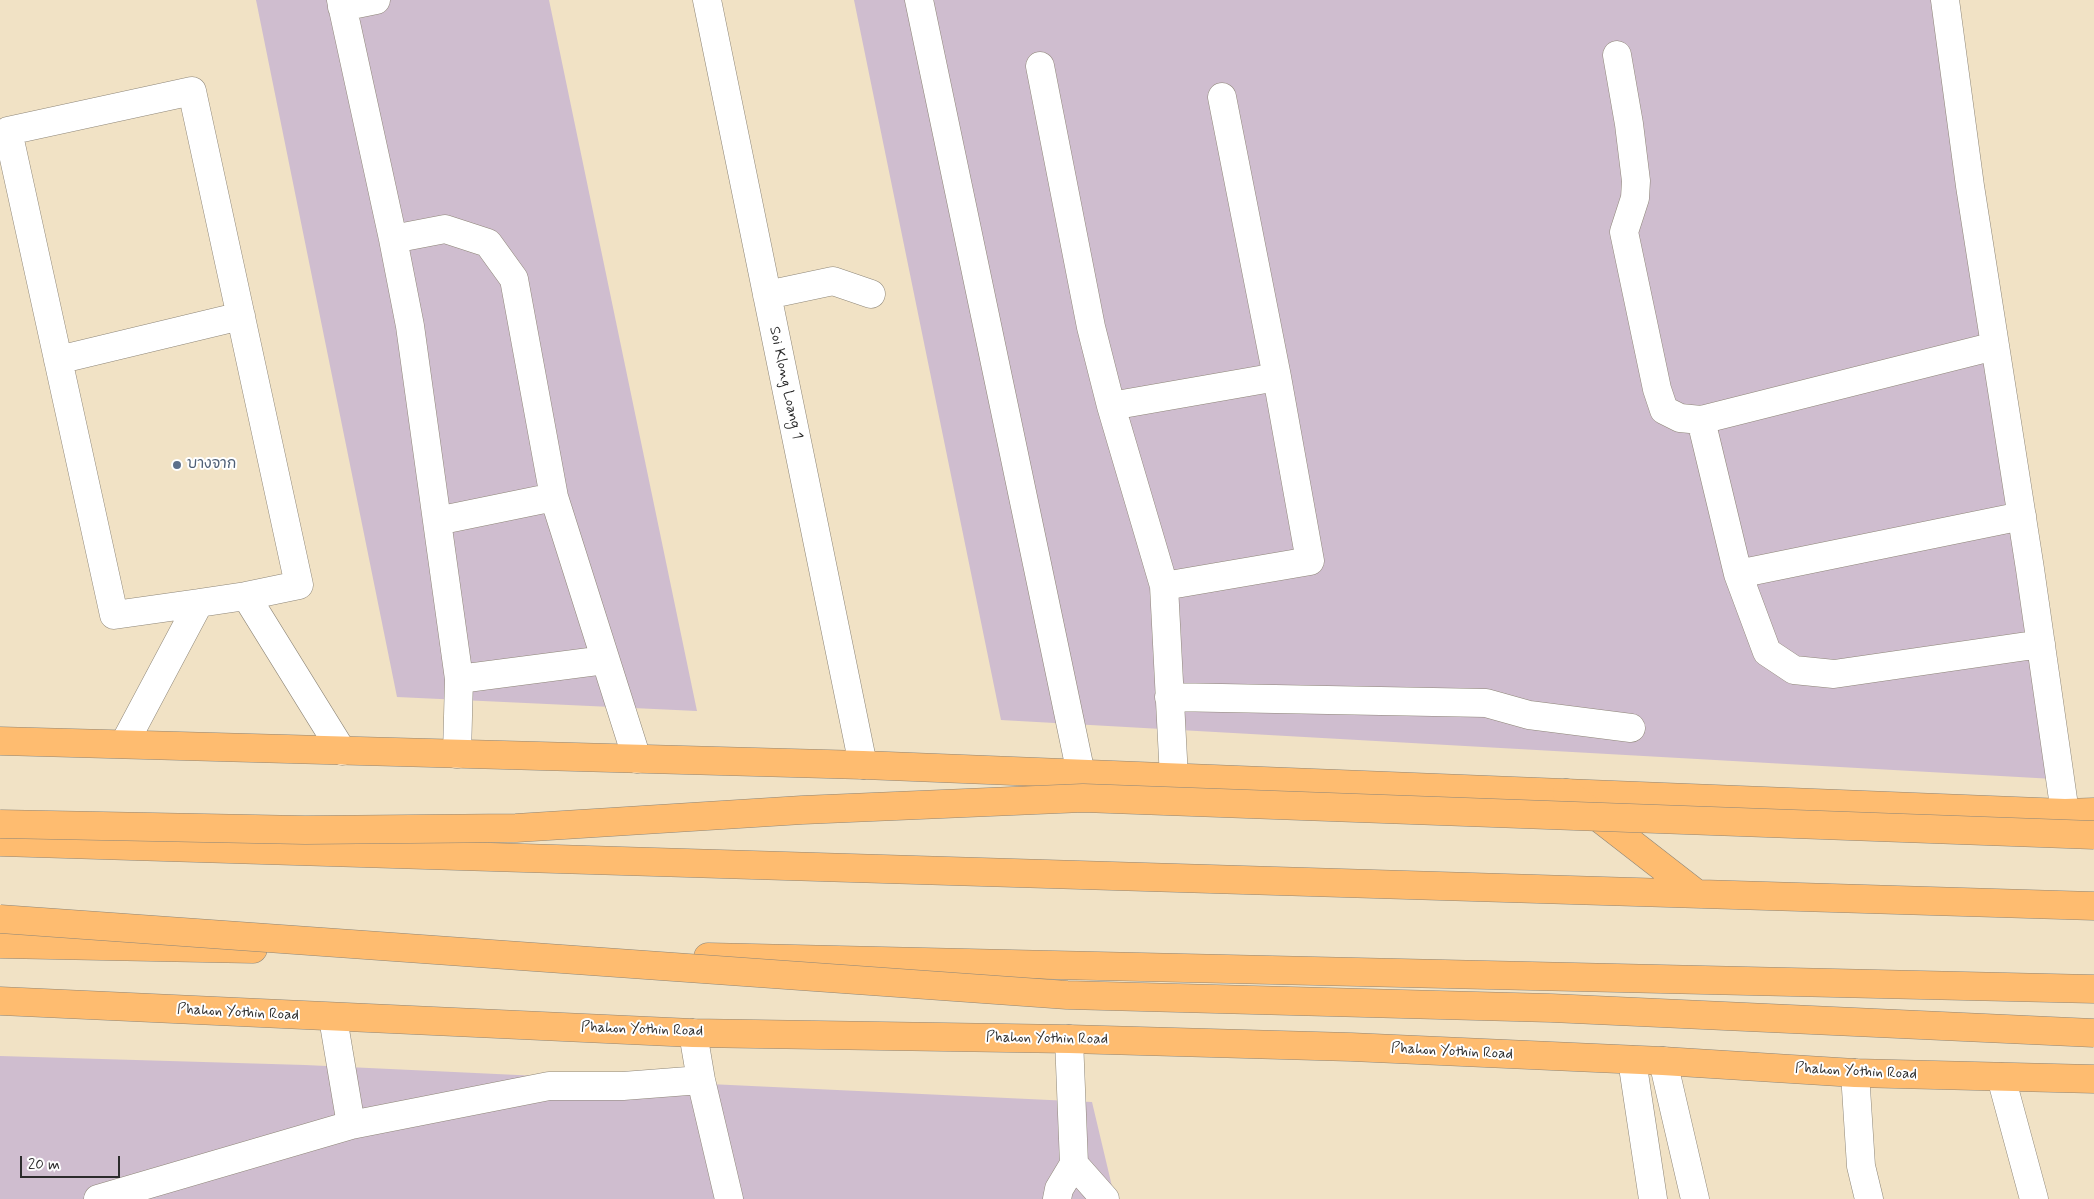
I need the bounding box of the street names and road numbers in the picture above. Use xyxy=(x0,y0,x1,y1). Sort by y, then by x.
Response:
street label: Soi Klong Loang 1 xyxy=(764,325,806,441)
street label: Phahon Yothin Road xyxy=(177,1001,299,1025)
street label: Phahon Yothin Road xyxy=(581,1019,703,1041)
street label: Phahon Yothin Road xyxy=(986,1029,1108,1049)
street label: Phahon Yothin Road xyxy=(1391,1040,1513,1064)
street label: Phahon Yothin Road xyxy=(1795,1060,1917,1084)

